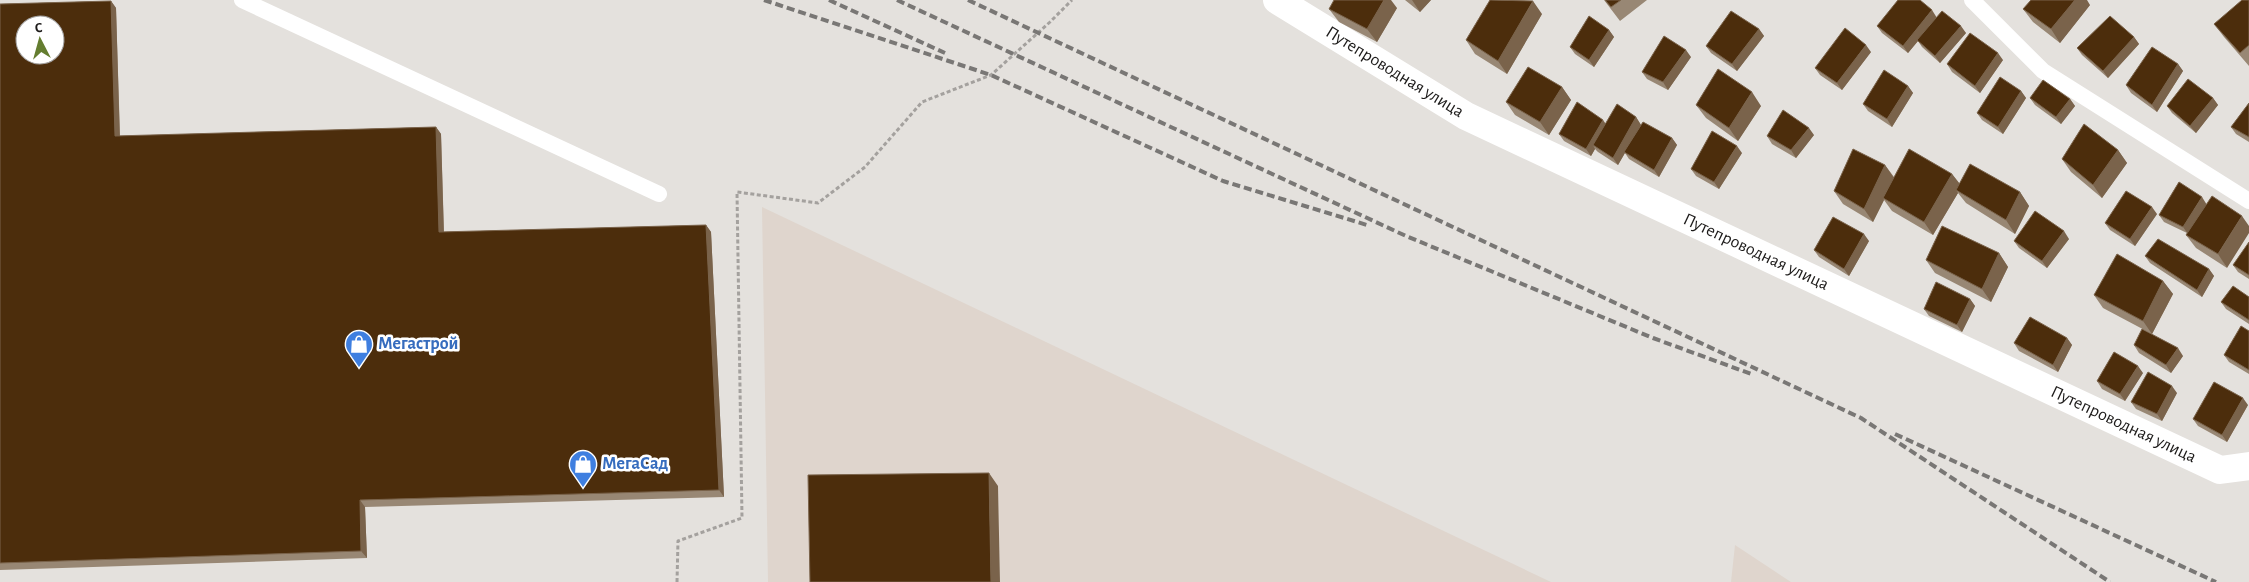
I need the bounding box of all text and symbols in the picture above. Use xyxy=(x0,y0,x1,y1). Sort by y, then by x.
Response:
north arrow xyxy=(15,15,65,65)
text: С xyxy=(34,21,44,35)
street label: Путепроводная улица xyxy=(1322,23,1467,121)
street label: Путепроводная улица xyxy=(1680,210,1831,294)
shop icon: Мегастрой xyxy=(344,329,374,368)
place label: Мегастрой xyxy=(378,335,458,353)
street label: Путепроводная улица xyxy=(2048,383,2199,466)
shop icon: МегаСад xyxy=(568,449,598,488)
place label: МегаСад xyxy=(602,455,669,473)

